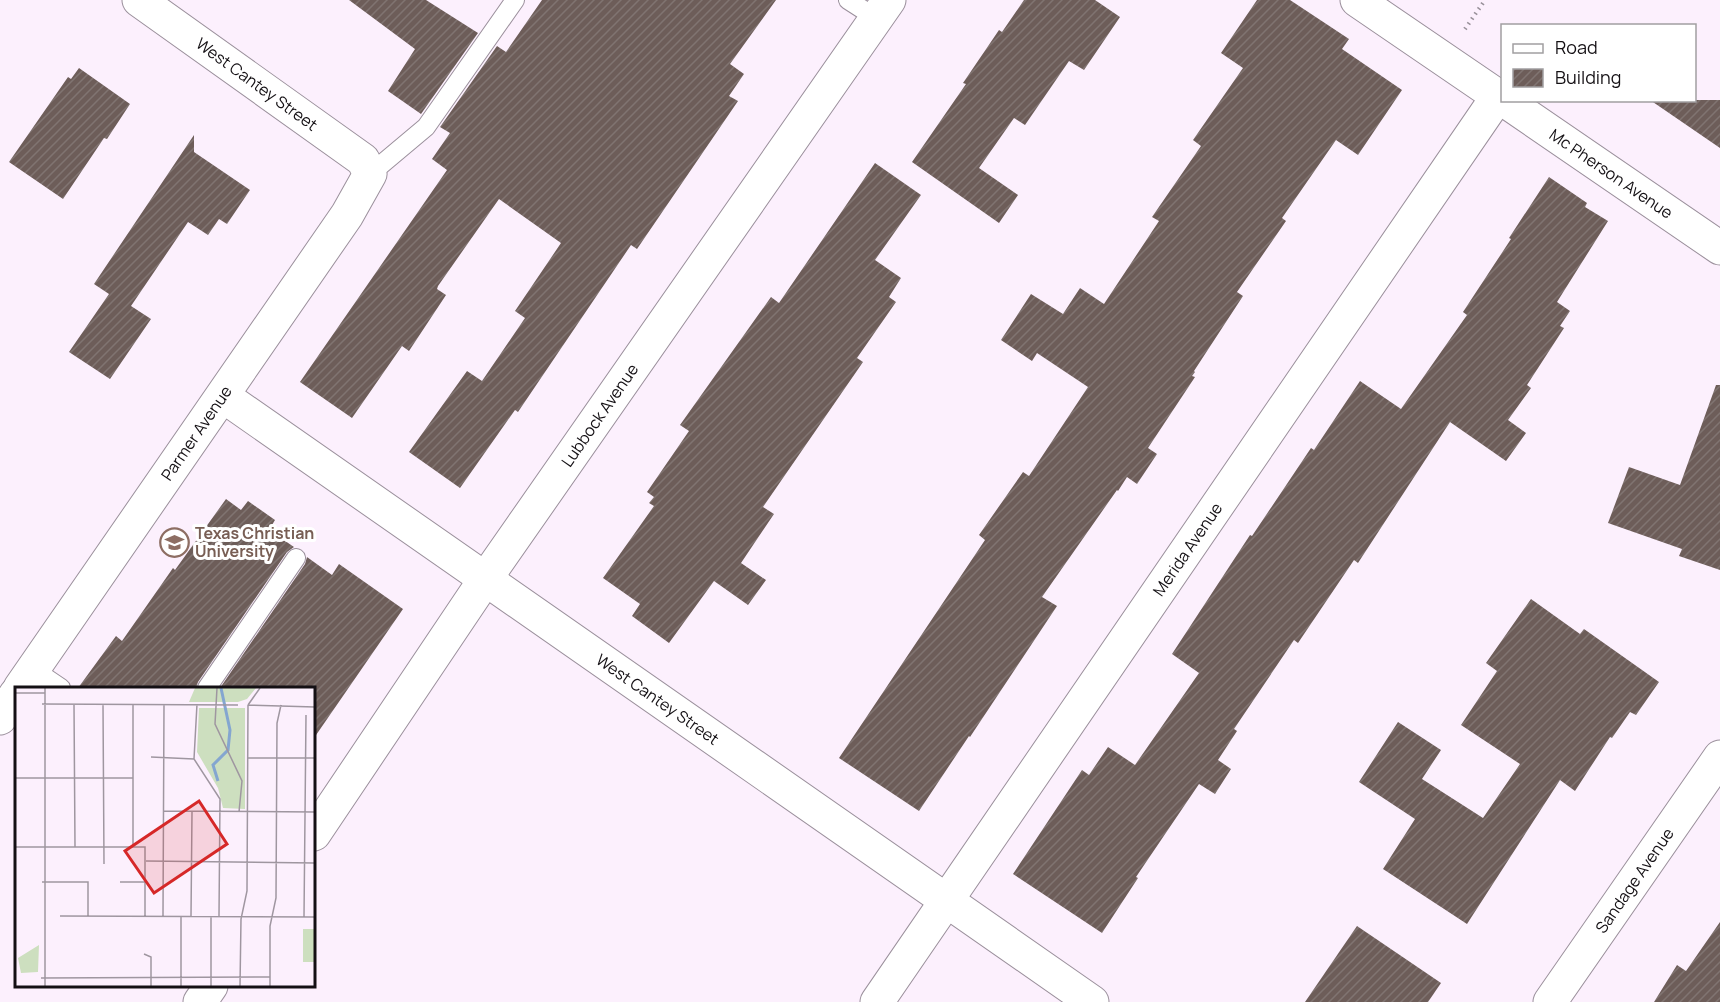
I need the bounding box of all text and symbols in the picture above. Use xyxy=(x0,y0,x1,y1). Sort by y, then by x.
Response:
legend xyxy=(1501,24,1696,102)
street label: West Cantey Street xyxy=(192,32,322,136)
text: Road xyxy=(1555,35,1598,59)
text: Building xyxy=(1555,65,1621,89)
street label: Mc Pherson Avenue xyxy=(1545,123,1677,224)
street label: Lubbock Avenue xyxy=(556,359,643,471)
street label: Parmer Avenue xyxy=(156,381,237,485)
street label: Merida Avenue xyxy=(1148,498,1227,600)
place label: Texas Christian University xyxy=(195,522,314,562)
school or university icon: Texas Christian University xyxy=(158,526,190,558)
street label: West Cantey Street xyxy=(592,649,724,750)
inset map xyxy=(15,687,315,987)
street label: Sandage Avenue xyxy=(1590,823,1679,937)

